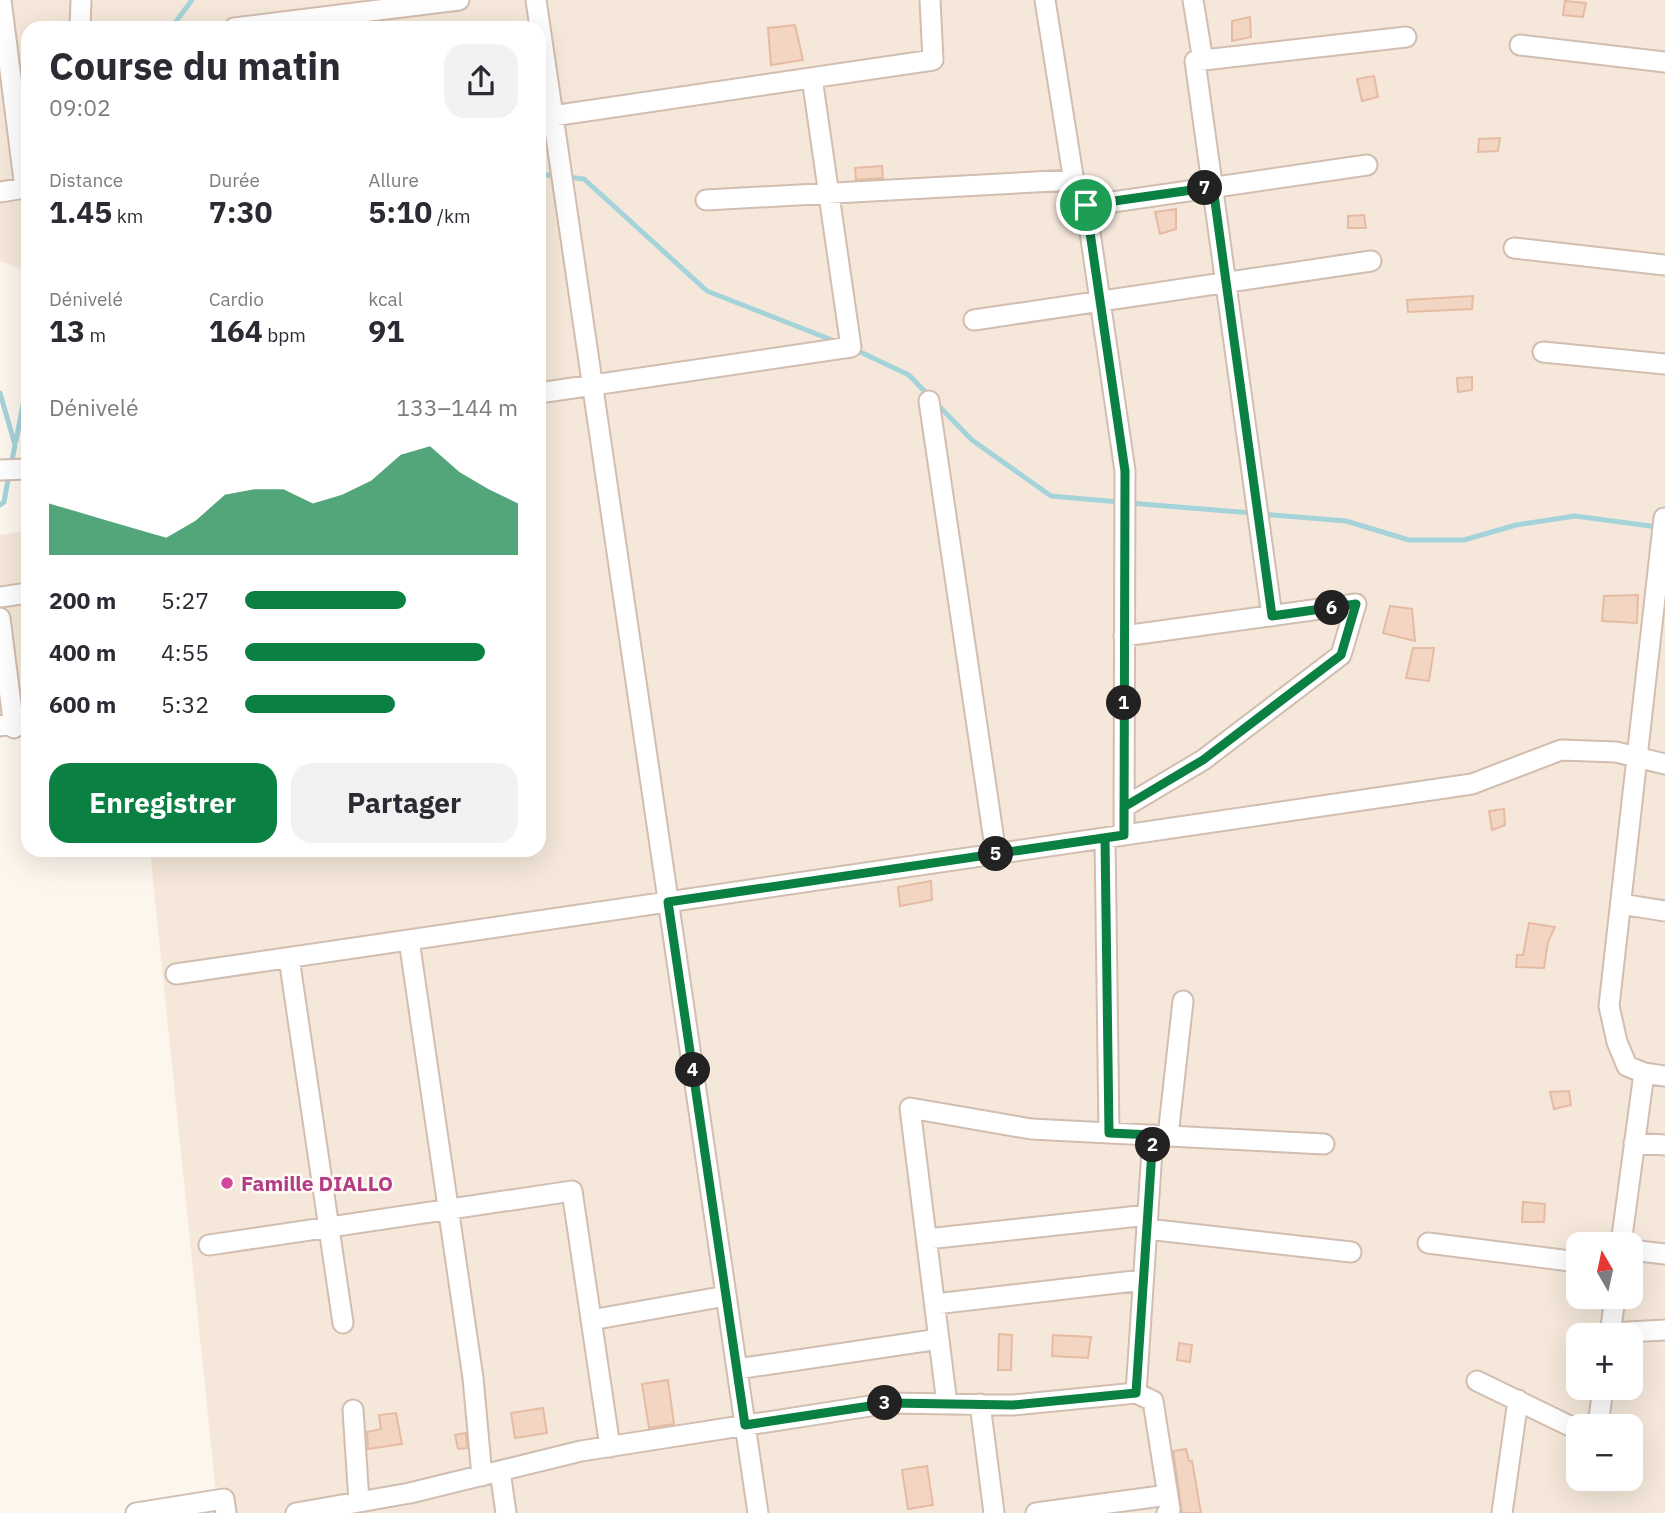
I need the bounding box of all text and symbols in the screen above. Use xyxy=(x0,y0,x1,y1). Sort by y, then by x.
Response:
text: Course du matin xyxy=(49,41,341,90)
button: share xyxy=(444,44,518,118)
text: 09:02 xyxy=(49,92,111,122)
text: Distance xyxy=(49,168,123,192)
text: Durée xyxy=(209,168,260,192)
text: Allure xyxy=(368,168,419,192)
pin: 7 xyxy=(1188,170,1222,206)
pin xyxy=(1056,175,1116,235)
text: 7 xyxy=(1199,175,1210,199)
icon: arrive xyxy=(1067,186,1105,224)
text: 1.45 xyxy=(49,192,112,231)
text: 7:30 xyxy=(209,192,273,231)
text: 5:10 xyxy=(368,192,432,231)
text: km xyxy=(112,204,143,228)
text: /km xyxy=(432,204,471,228)
text: Dénivelé xyxy=(49,287,123,311)
text: Cardio xyxy=(209,287,264,311)
text: kcal xyxy=(368,287,403,311)
text: 13 xyxy=(49,311,85,350)
text: 164 xyxy=(209,311,263,350)
text: 91 xyxy=(368,311,404,350)
text: m xyxy=(85,323,106,347)
text: bpm xyxy=(263,323,306,347)
text: Dénivelé xyxy=(49,392,139,422)
text: 133–144 m xyxy=(396,392,518,422)
text: 200 m xyxy=(49,585,116,615)
text: 5:27 xyxy=(161,585,209,615)
pin: 6 xyxy=(1314,590,1350,626)
text: 6 xyxy=(1326,595,1337,619)
text: 400 m xyxy=(49,637,116,667)
text: 4:55 xyxy=(161,637,209,667)
pin: 1 xyxy=(1106,686,1142,720)
text: 600 m xyxy=(49,689,116,719)
text: 5:32 xyxy=(161,689,209,719)
text: 1 xyxy=(1118,690,1129,714)
button: Enregistrer xyxy=(49,763,277,843)
button: Partager xyxy=(291,763,518,843)
pin: 5 xyxy=(978,836,1014,872)
text: 5 xyxy=(990,841,1001,865)
pin: 4 xyxy=(676,1052,710,1088)
text: 4 xyxy=(687,1057,698,1081)
pin: 2 xyxy=(1136,1128,1170,1162)
text: 2 xyxy=(1147,1132,1158,1156)
place label: Famille DIALLO xyxy=(241,1169,393,1197)
marker: Famille DIALLO xyxy=(219,1175,235,1191)
north arrow xyxy=(1566,1232,1643,1309)
map controls xyxy=(1566,1232,1643,1491)
button: + xyxy=(1566,1323,1643,1400)
pin: 3 xyxy=(868,1386,903,1420)
text: 3 xyxy=(879,1390,890,1414)
button: − xyxy=(1566,1414,1643,1491)

